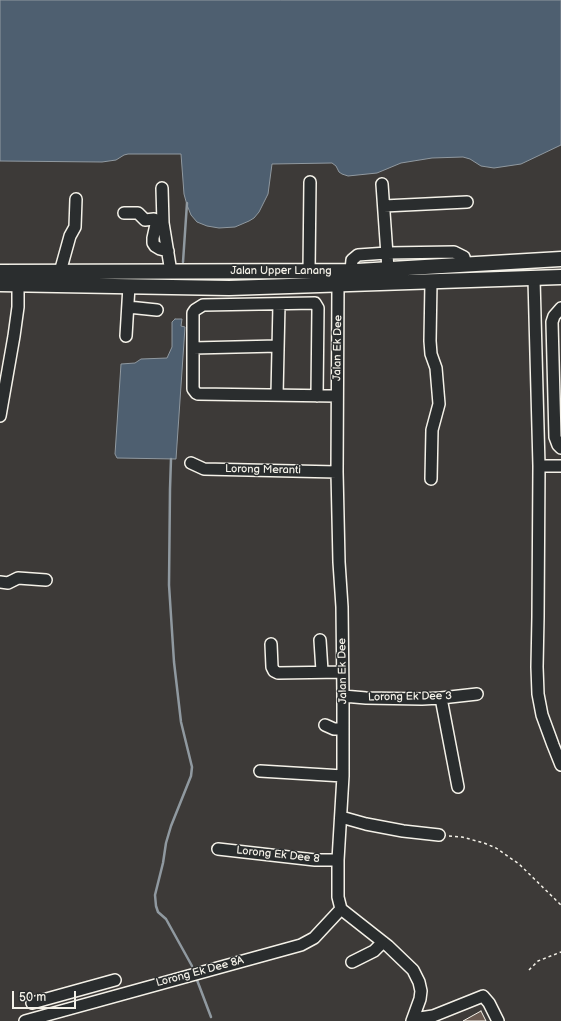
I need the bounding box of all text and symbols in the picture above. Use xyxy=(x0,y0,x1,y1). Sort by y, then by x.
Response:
street label: Jalan Upper Lanang xyxy=(230,264,332,278)
street label: Jalan Ek Dee xyxy=(331,315,345,381)
street label: Lorong Meranti xyxy=(225,463,301,477)
street label: Jalan Ek Dee xyxy=(336,638,350,704)
street label: Lorong Ek Dee 3 xyxy=(368,690,452,704)
street label: Lorong Ek Dee 8 xyxy=(236,844,320,866)
street label: Lorong Ek Dee 8A xyxy=(155,954,245,990)
scale bar xyxy=(14,983,78,1009)
text: 50 m xyxy=(19,990,46,1005)

